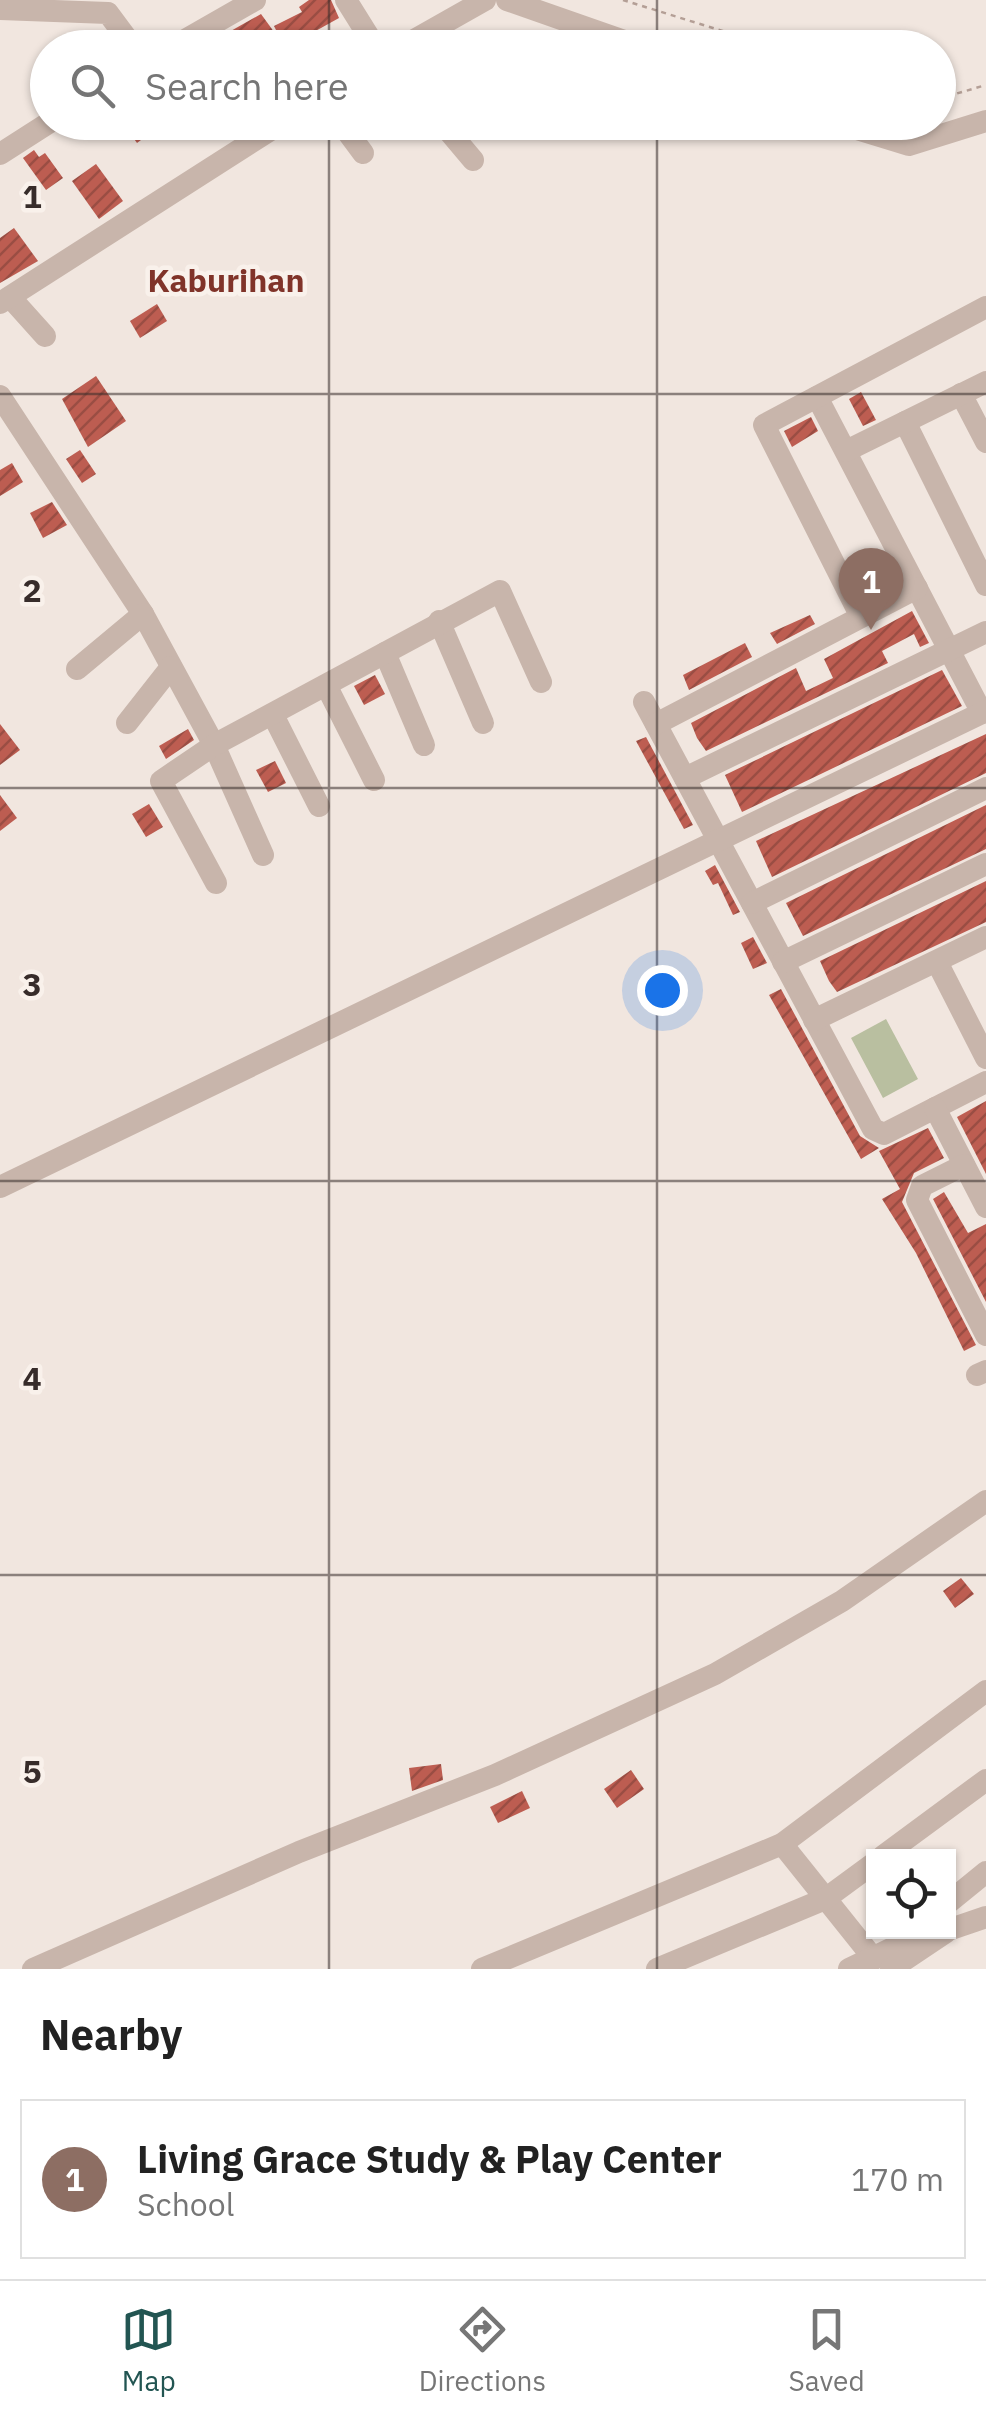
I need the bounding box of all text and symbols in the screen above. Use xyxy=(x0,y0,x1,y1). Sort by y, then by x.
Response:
search box xyxy=(30,30,956,140)
icon: search xyxy=(65,58,120,113)
text: Search here xyxy=(145,61,349,110)
text: 1 xyxy=(22,175,42,217)
district label: Kaburihan xyxy=(147,259,305,301)
pin: 1 xyxy=(838,548,904,630)
text: 2 xyxy=(22,569,42,611)
text: 3 xyxy=(22,963,42,1005)
your location xyxy=(637,965,688,1016)
text: 4 xyxy=(22,1357,42,1399)
text: 5 xyxy=(22,1750,42,1792)
map controls xyxy=(866,1849,956,1939)
button: locate xyxy=(866,1849,956,1939)
text: Nearby xyxy=(40,2007,182,2062)
text: Living Grace Study & Play Center xyxy=(137,2134,722,2183)
text: 1 xyxy=(65,2158,84,2200)
text: 170 m xyxy=(851,2158,944,2200)
text: School xyxy=(137,2183,234,2225)
tab: Map xyxy=(121,2302,176,2399)
tab: Directions xyxy=(419,2302,546,2399)
tab: Saved xyxy=(789,2302,865,2399)

